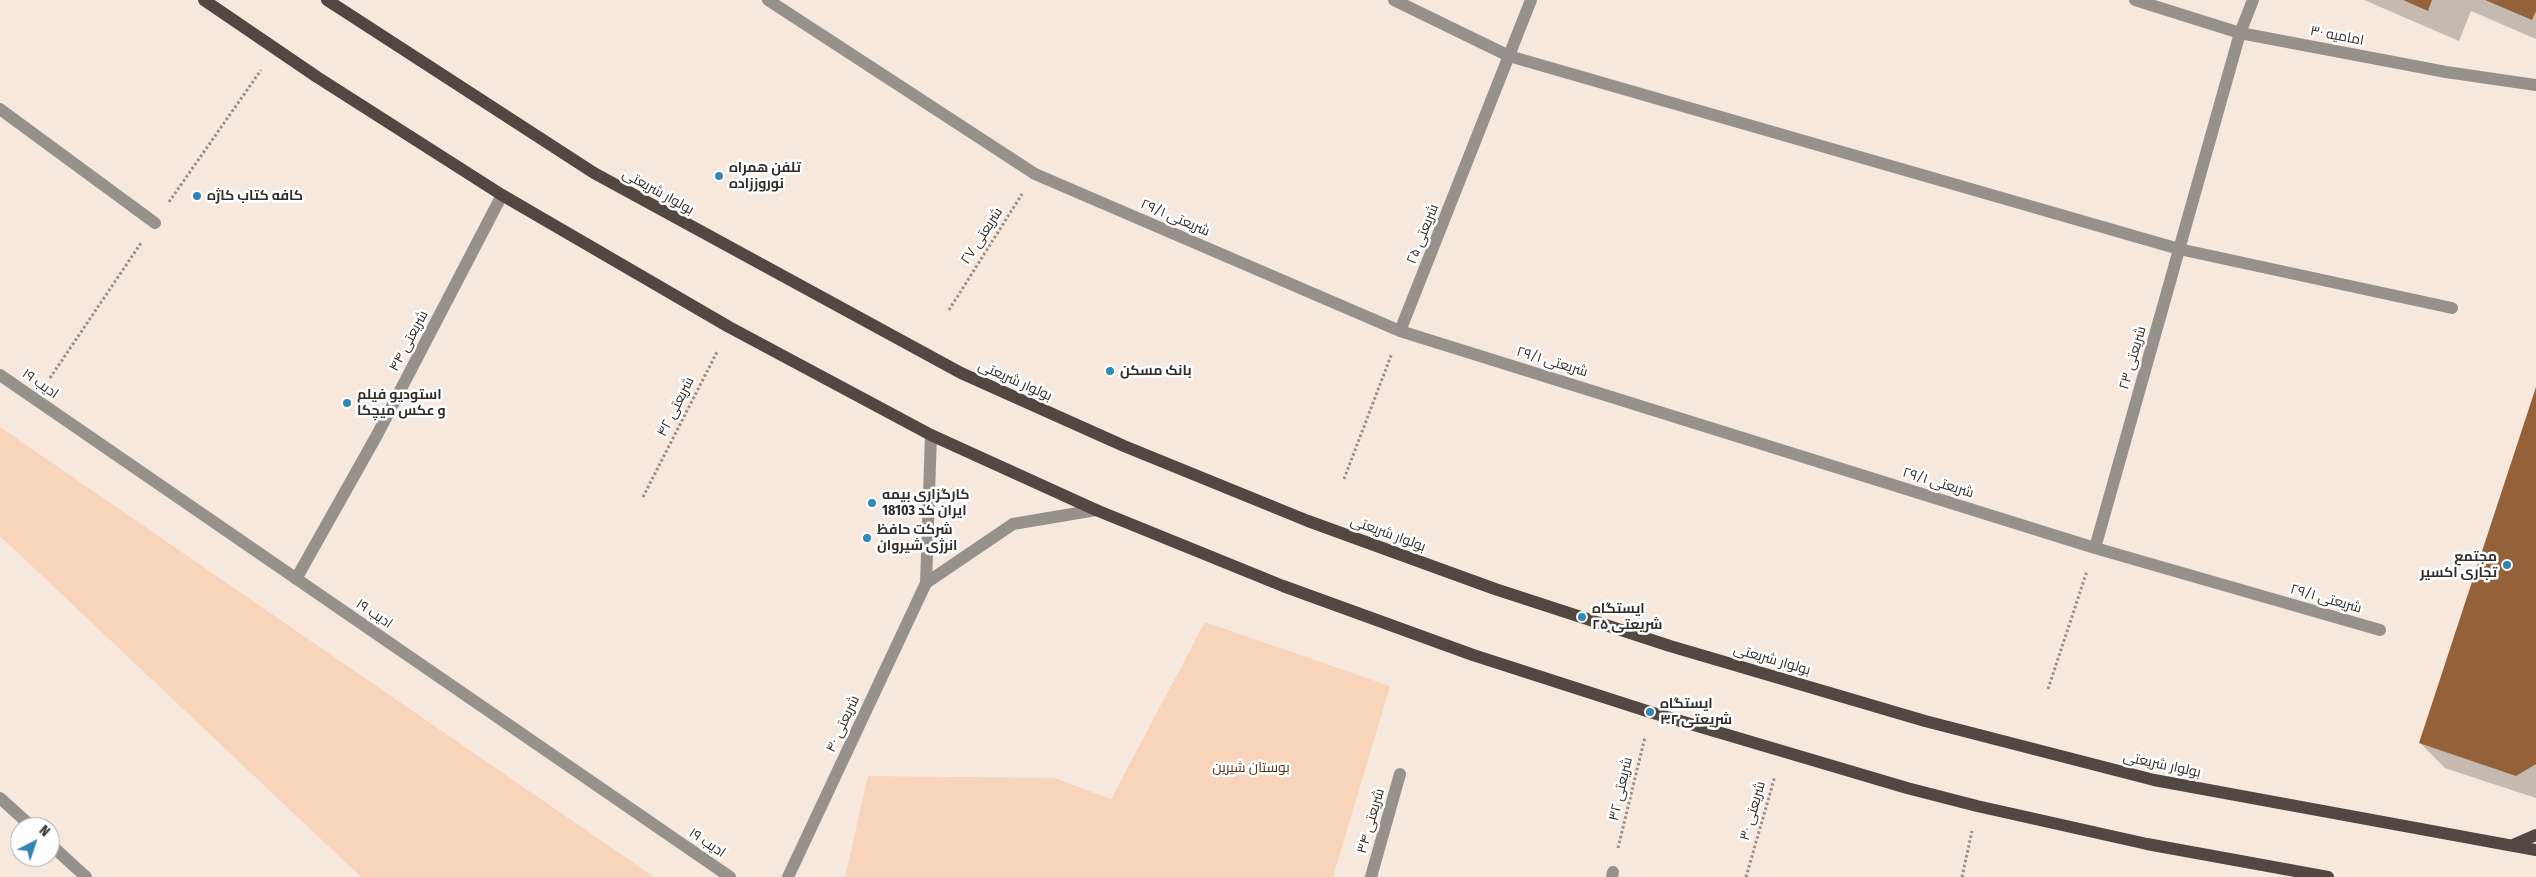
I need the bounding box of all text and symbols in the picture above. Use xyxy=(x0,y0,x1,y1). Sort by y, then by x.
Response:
street label: امامیه ۳۰ xyxy=(2309,23,2365,49)
place label: تلفن همراه نوروززاده xyxy=(729,160,801,192)
street label: بولوار شریعتی xyxy=(619,165,697,219)
marker: تلفن همراه نوروززاده xyxy=(713,170,725,182)
place label: کافه کتاب کاژه xyxy=(207,188,303,204)
marker: کافه کتاب کاژه xyxy=(191,190,203,202)
street label: شریعتی ۲۹/۱ xyxy=(1138,196,1212,240)
street label: شریعتی ۲۵ xyxy=(1403,202,1443,266)
street label: شریعتی ۲۷ xyxy=(958,205,1006,267)
street label: شریعتی ۴۴ xyxy=(386,308,432,374)
street label: شریعتی ۲۳ xyxy=(2116,325,2150,391)
street label: شریعتی ۲۹/۱ xyxy=(1514,343,1590,381)
street label: بولوار شریعتی xyxy=(975,357,1055,405)
place label: بانک مسکن xyxy=(1120,363,1192,379)
street label: ادیب ۱۹ xyxy=(19,365,61,403)
marker: بانک مسکن xyxy=(1104,365,1116,377)
street label: شریعتی ۴۲ xyxy=(654,374,698,440)
place label: استودیو فیلم و عکس میچکا xyxy=(357,387,446,420)
marker: استودیو فیلم و عکس میچکا xyxy=(341,397,353,409)
street label: شریعتی ۲۹/۱ xyxy=(1900,464,1976,502)
place label: کارگزاری بیمه ایران کد 18103 xyxy=(882,487,969,520)
marker: کارگزاری بیمه ایران کد 18103 xyxy=(866,497,878,509)
street label: بولوار شریعتی xyxy=(1348,513,1428,555)
place label: شرکت حافظ انرژی شیروان xyxy=(877,522,957,554)
marker: شرکت حافظ انرژی شیروان xyxy=(861,532,873,544)
place label: مجتمع تجاری اکسیر xyxy=(2420,549,2497,582)
marker: مجتمع تجاری اکسیر xyxy=(2501,559,2513,571)
street label: شریعتی ۲۹/۱ xyxy=(2288,581,2364,617)
street label: ادیب ۱۹ xyxy=(352,596,396,632)
place label: ایستگاه شریعتی ۲۵ xyxy=(1592,601,1662,634)
marker: ایستگاه شریعتی ۲۵ xyxy=(1576,611,1588,623)
street label: بولوار شریعتی xyxy=(1732,641,1812,679)
street label: شریعتی ۴۰ xyxy=(823,693,863,755)
place label: ایستگاه شریعتی ۳۲ xyxy=(1660,696,1732,729)
marker: ایستگاه شریعتی ۳۲ xyxy=(1644,706,1656,718)
street label: بولوار شریعتی xyxy=(2122,749,2202,781)
street label: شریعتی ۳۲ xyxy=(1606,756,1636,822)
park label: بوستان شیرین xyxy=(1212,760,1290,776)
street label: شریعتی ۳۰ xyxy=(1737,779,1769,843)
street label: شریعتی ۳۴ xyxy=(1354,787,1388,855)
north arrow xyxy=(10,817,60,867)
text: N xyxy=(36,822,53,840)
street label: ادیب ۱۹ xyxy=(685,825,729,861)

